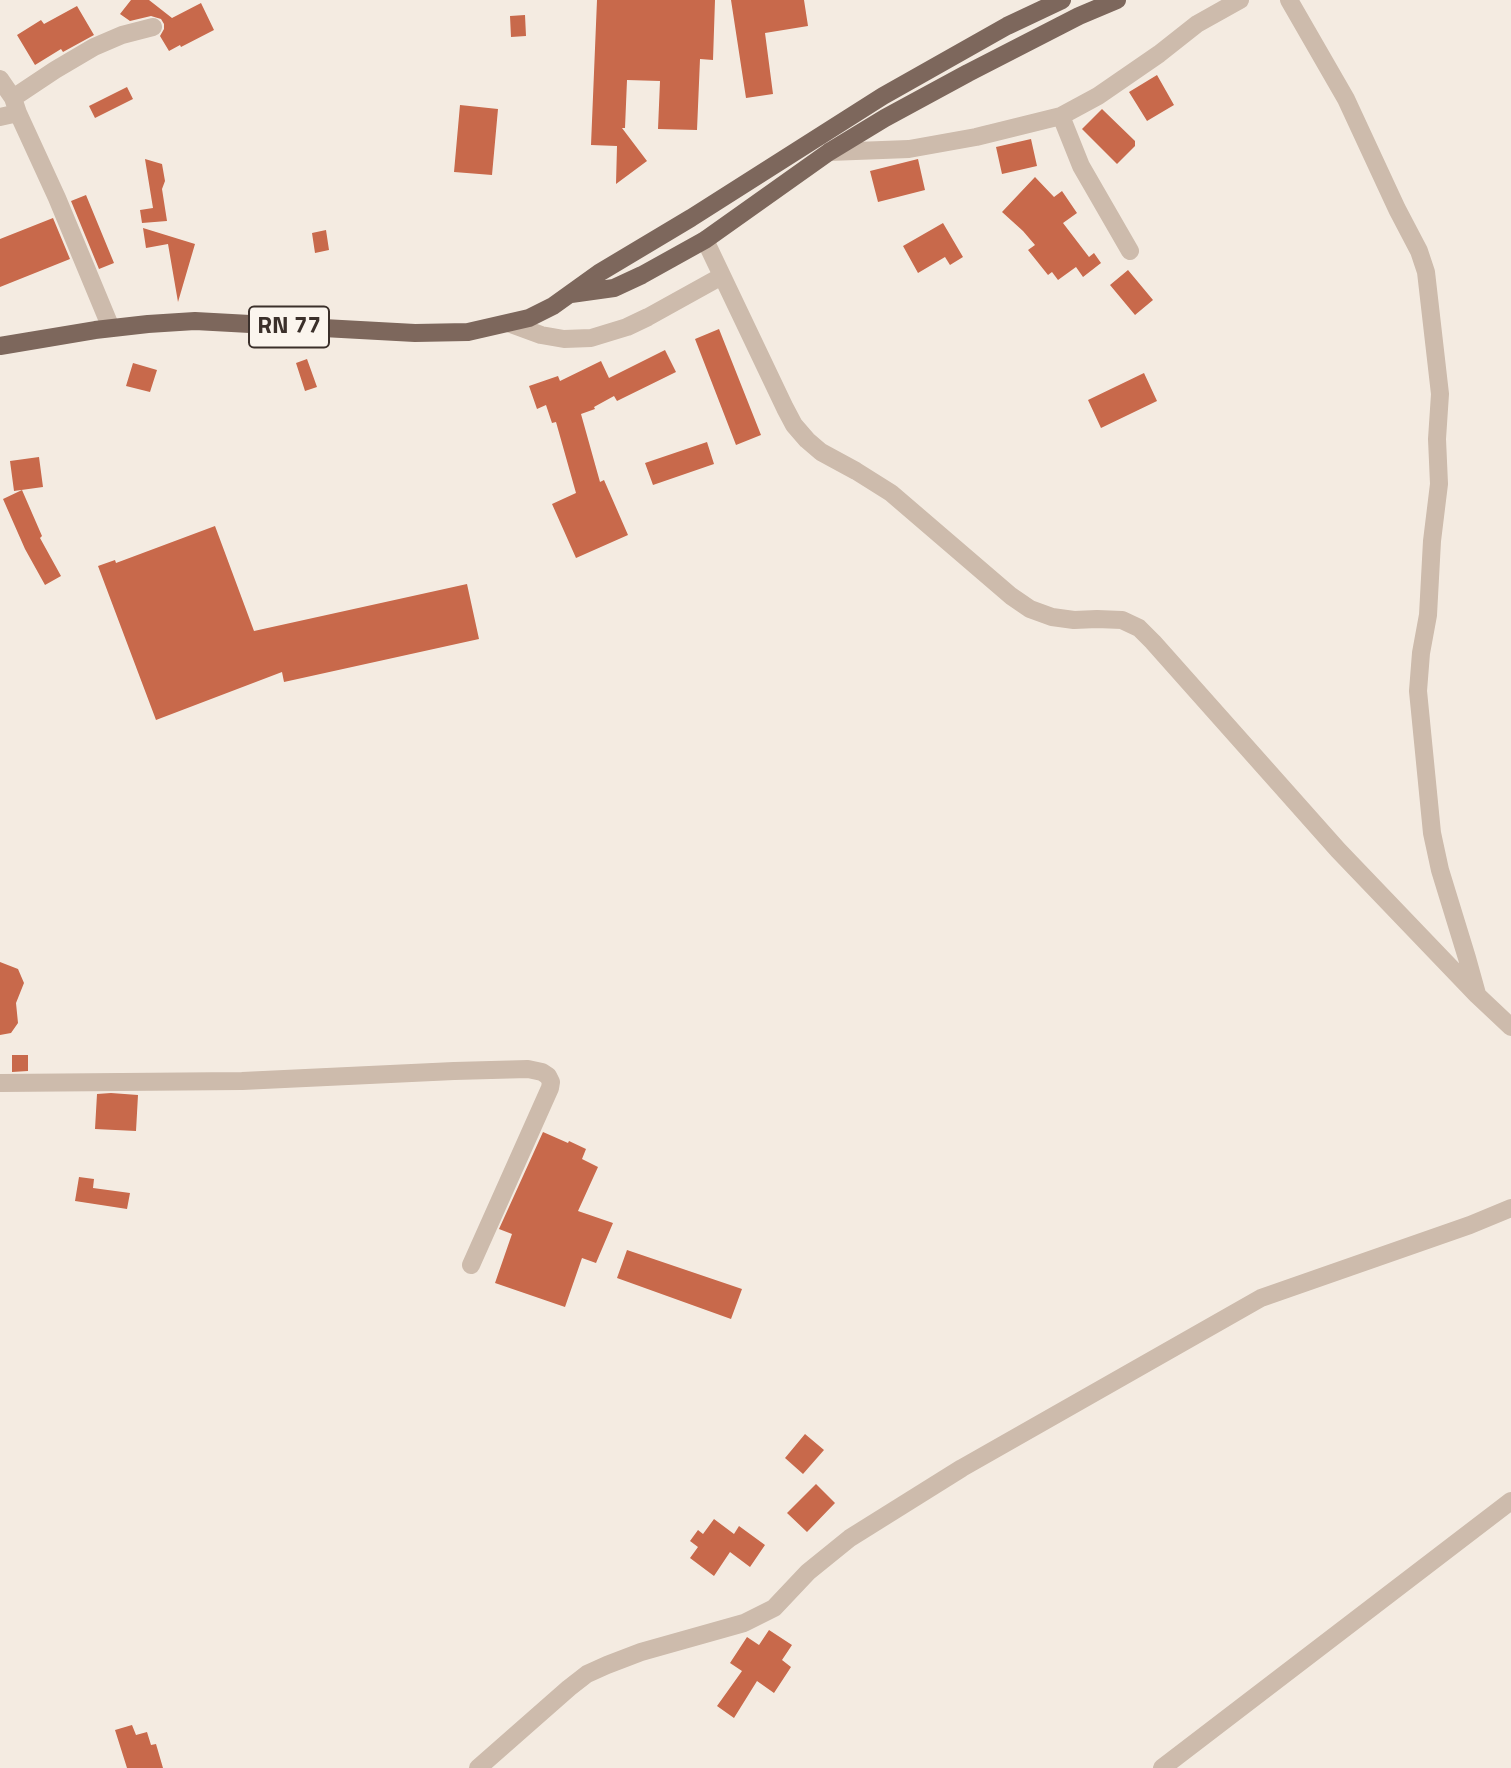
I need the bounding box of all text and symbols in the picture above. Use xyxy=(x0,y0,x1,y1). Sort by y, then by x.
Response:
road number: RN 77 xyxy=(249,306,329,348)

